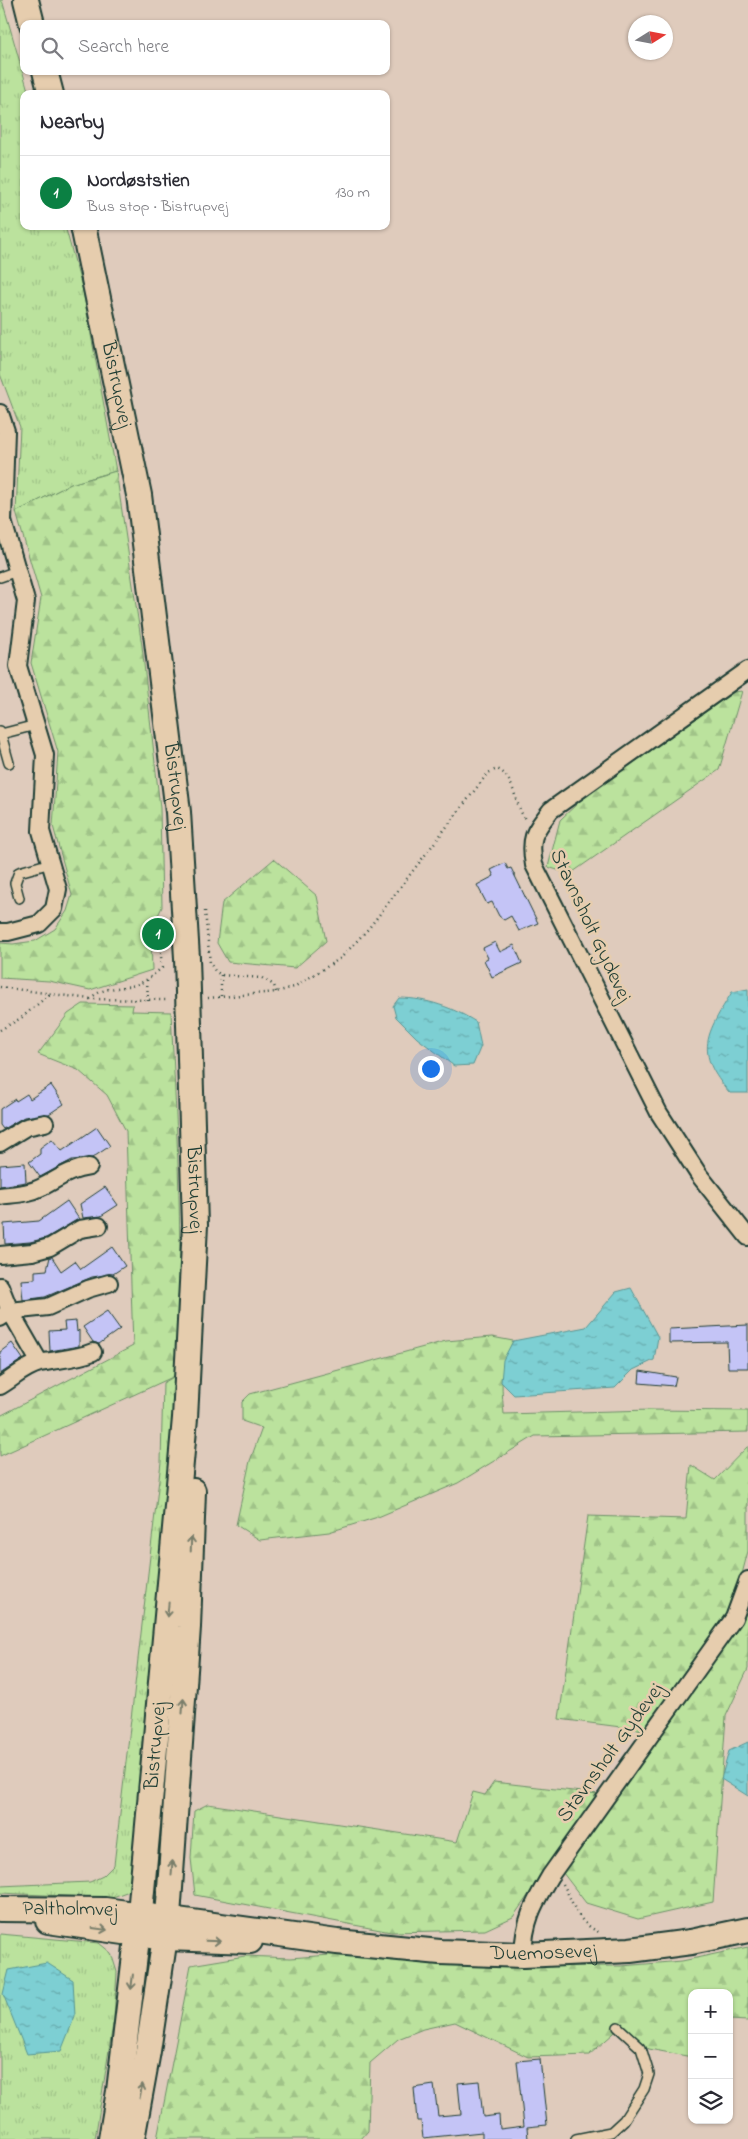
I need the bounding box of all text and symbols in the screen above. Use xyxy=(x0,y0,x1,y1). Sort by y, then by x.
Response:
north arrow xyxy=(628,15,673,60)
search box xyxy=(20,20,390,75)
icon: search xyxy=(38,34,66,62)
text: Search here xyxy=(78,34,169,61)
text: Nearby xyxy=(40,108,104,138)
text: Nordøststien xyxy=(87,168,190,195)
text: 1 xyxy=(53,181,59,205)
text: 130 m xyxy=(335,181,370,205)
text: Bus stop · Bistrupvej xyxy=(87,195,228,219)
street label: Bistrupvej xyxy=(92,338,140,431)
street label: Bistrupvej xyxy=(154,740,194,832)
street label: Stavnsholt Gydevej xyxy=(539,844,639,1009)
pin: 1 xyxy=(142,915,174,953)
your location xyxy=(418,1056,444,1082)
street label: Bistrupvej xyxy=(178,1144,210,1235)
one-way arrow xyxy=(187,1536,196,1552)
one-way arrow xyxy=(163,1601,173,1617)
street label: Stavnsholt Gydevej xyxy=(550,1676,674,1830)
one-way arrow xyxy=(179,1699,188,1715)
street label: Bistrupvej xyxy=(137,1700,175,1792)
one-way arrow xyxy=(167,1861,176,1877)
street label: Paltholmvej xyxy=(22,1894,120,1927)
one-way arrow xyxy=(92,1924,108,1934)
one-way arrow xyxy=(205,1936,221,1946)
street label: Duemosevej xyxy=(488,1937,598,1970)
one-way arrow xyxy=(127,1974,137,1990)
map controls xyxy=(688,1989,733,2124)
button: + xyxy=(688,1989,733,2034)
button: − xyxy=(688,2034,733,2079)
button: layers xyxy=(688,2079,733,2124)
one-way arrow xyxy=(136,2083,146,2099)

